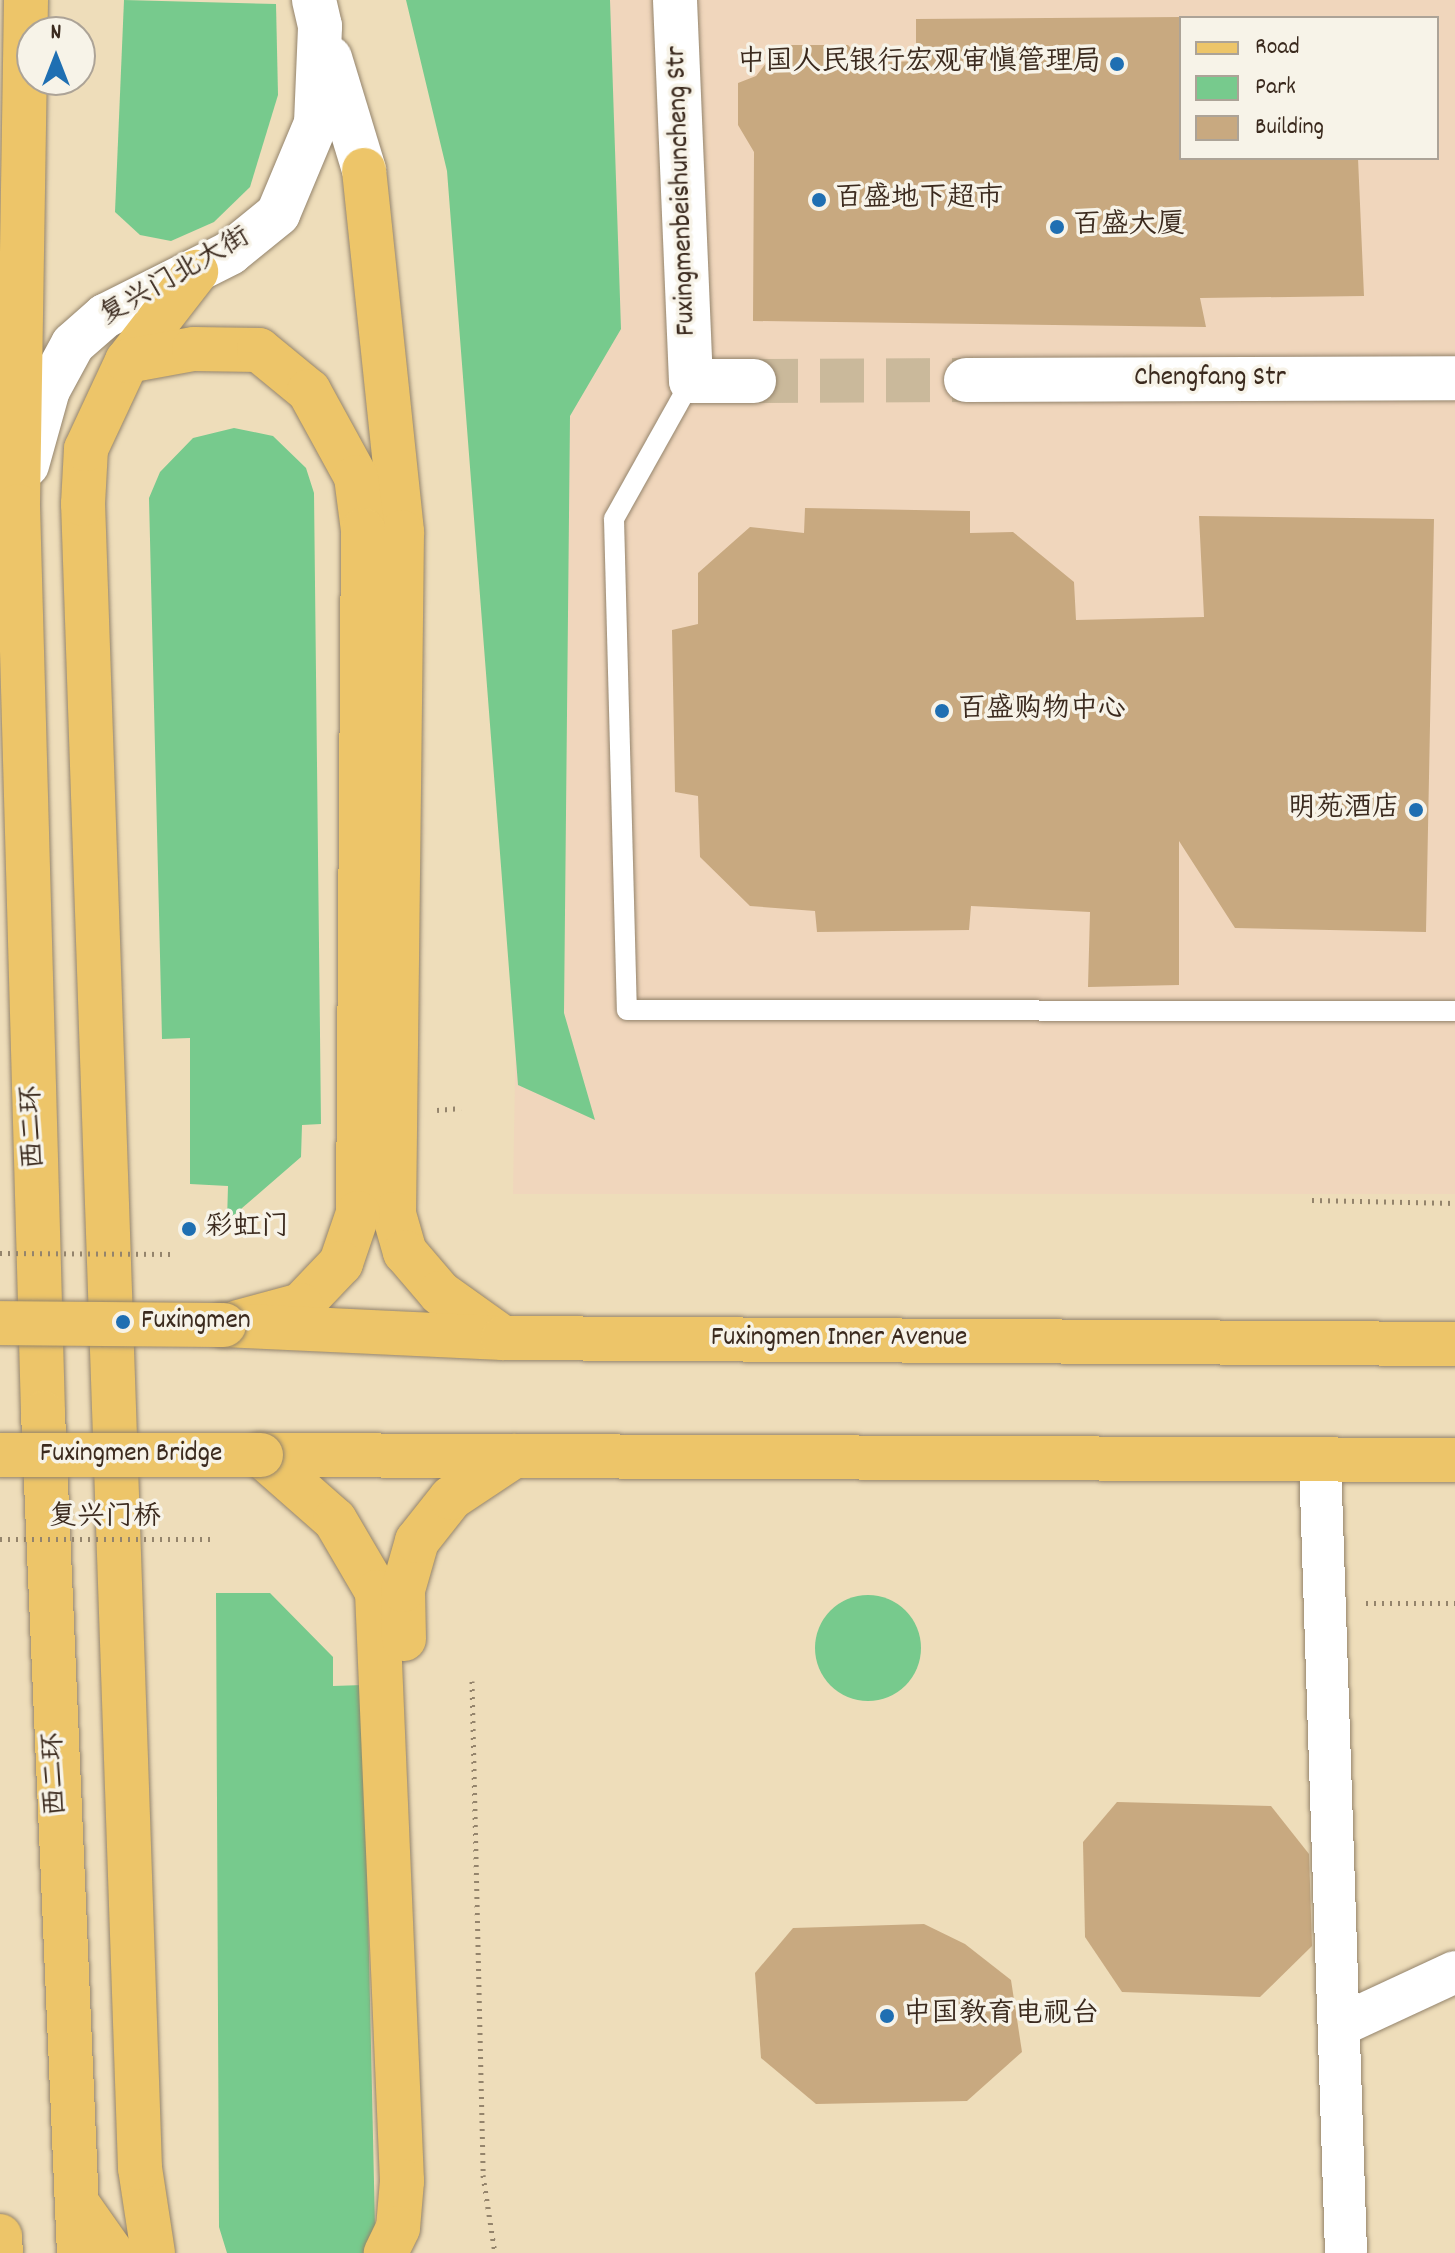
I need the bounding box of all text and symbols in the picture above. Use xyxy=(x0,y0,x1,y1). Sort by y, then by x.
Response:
north arrow xyxy=(16,16,96,96)
legend xyxy=(1179,16,1439,160)
text: N xyxy=(51,18,61,49)
text: Road xyxy=(1255,31,1300,65)
street label: Fuxingmenbeishuncheng Str xyxy=(661,45,705,337)
place label: 中国人民银行宏观审慎管理局 xyxy=(737,47,1101,81)
marker: 中国人民银行宏观审慎管理局 xyxy=(1108,55,1126,73)
text: Park xyxy=(1255,71,1296,105)
text: Building xyxy=(1255,111,1324,145)
place label: 百盛地下超市 xyxy=(835,183,1003,217)
marker: 百盛地下超市 xyxy=(810,191,828,209)
place label: 百盛大厦 xyxy=(1073,210,1185,244)
marker: 百盛大厦 xyxy=(1048,218,1066,236)
street label: 复兴门北大街 xyxy=(95,221,257,335)
street label: Chengfang Str xyxy=(1134,362,1286,396)
place label: 百盛购物中心 xyxy=(958,694,1126,728)
marker: 百盛购物中心 xyxy=(933,702,951,720)
place label: 明苑酒店 xyxy=(1288,793,1400,827)
marker: 明苑酒店 xyxy=(1407,801,1425,819)
street label: 西二环 xyxy=(17,1084,53,1170)
place label: 彩虹门 xyxy=(205,1212,289,1246)
marker: 彩虹门 xyxy=(180,1220,198,1238)
place label: Fuxingmen xyxy=(141,1305,251,1339)
marker: Fuxingmen xyxy=(112,1311,134,1333)
street label: Fuxingmen Inner Avenue xyxy=(711,1322,967,1356)
street label: Fuxingmen Bridge xyxy=(40,1438,222,1472)
street label: 复兴门桥 xyxy=(49,1502,161,1536)
street label: 西二环 xyxy=(39,1731,75,1817)
place label: 中国教育电视台 xyxy=(903,1999,1099,2033)
marker: 中国教育电视台 xyxy=(878,2007,896,2025)

